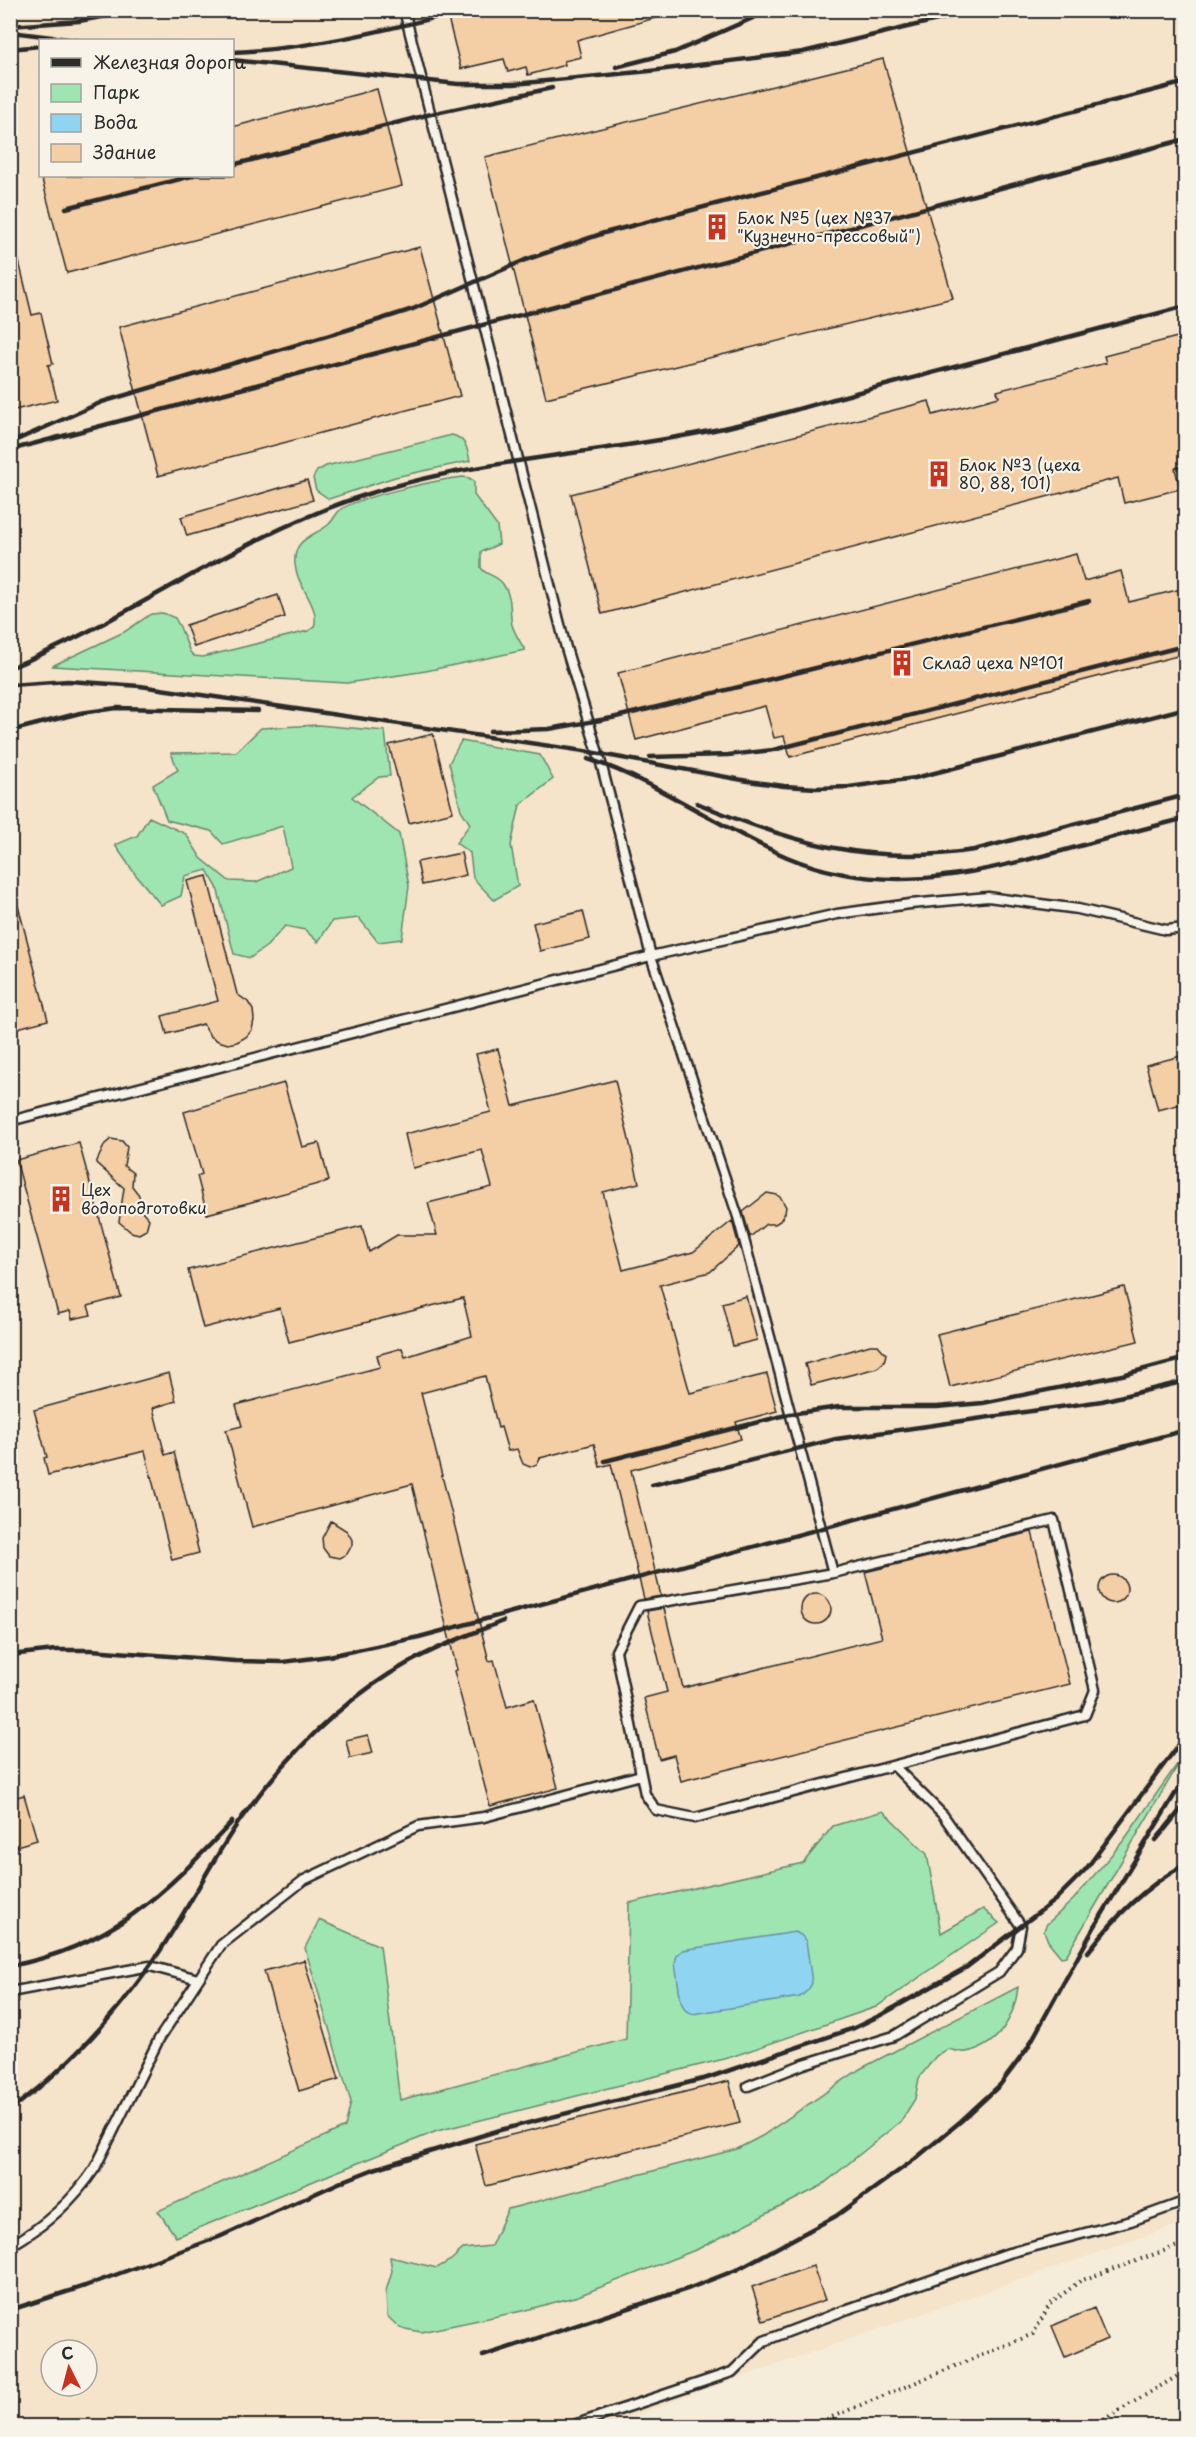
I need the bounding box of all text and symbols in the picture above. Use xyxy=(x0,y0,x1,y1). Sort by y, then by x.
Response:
legend xyxy=(39,39,234,177)
text: Железная дорога xyxy=(93,48,247,75)
text: Парк xyxy=(93,78,140,105)
text: Вода xyxy=(93,108,138,135)
text: Здание xyxy=(93,138,156,165)
place label: Блок №5 (цех №37 "Кузнечно-прессовый") xyxy=(737,205,921,247)
building icon: Блок №5 (цех №37 "Кузнечно-прессовый") xyxy=(702,212,732,242)
place label: Блок №3 (цеха 80, 88, 101) xyxy=(959,452,1081,494)
building icon: Блок №3 (цеха 80, 88, 101) xyxy=(924,459,954,489)
building icon: Склад цеха №101 xyxy=(887,648,917,678)
place label: Склад цеха №101 xyxy=(922,650,1063,674)
place label: Цех водоподготовки xyxy=(81,1177,207,1219)
building icon: Цех водоподготовки xyxy=(46,1184,76,1214)
north arrow xyxy=(39,2338,99,2398)
text: С xyxy=(60,2340,75,2365)

